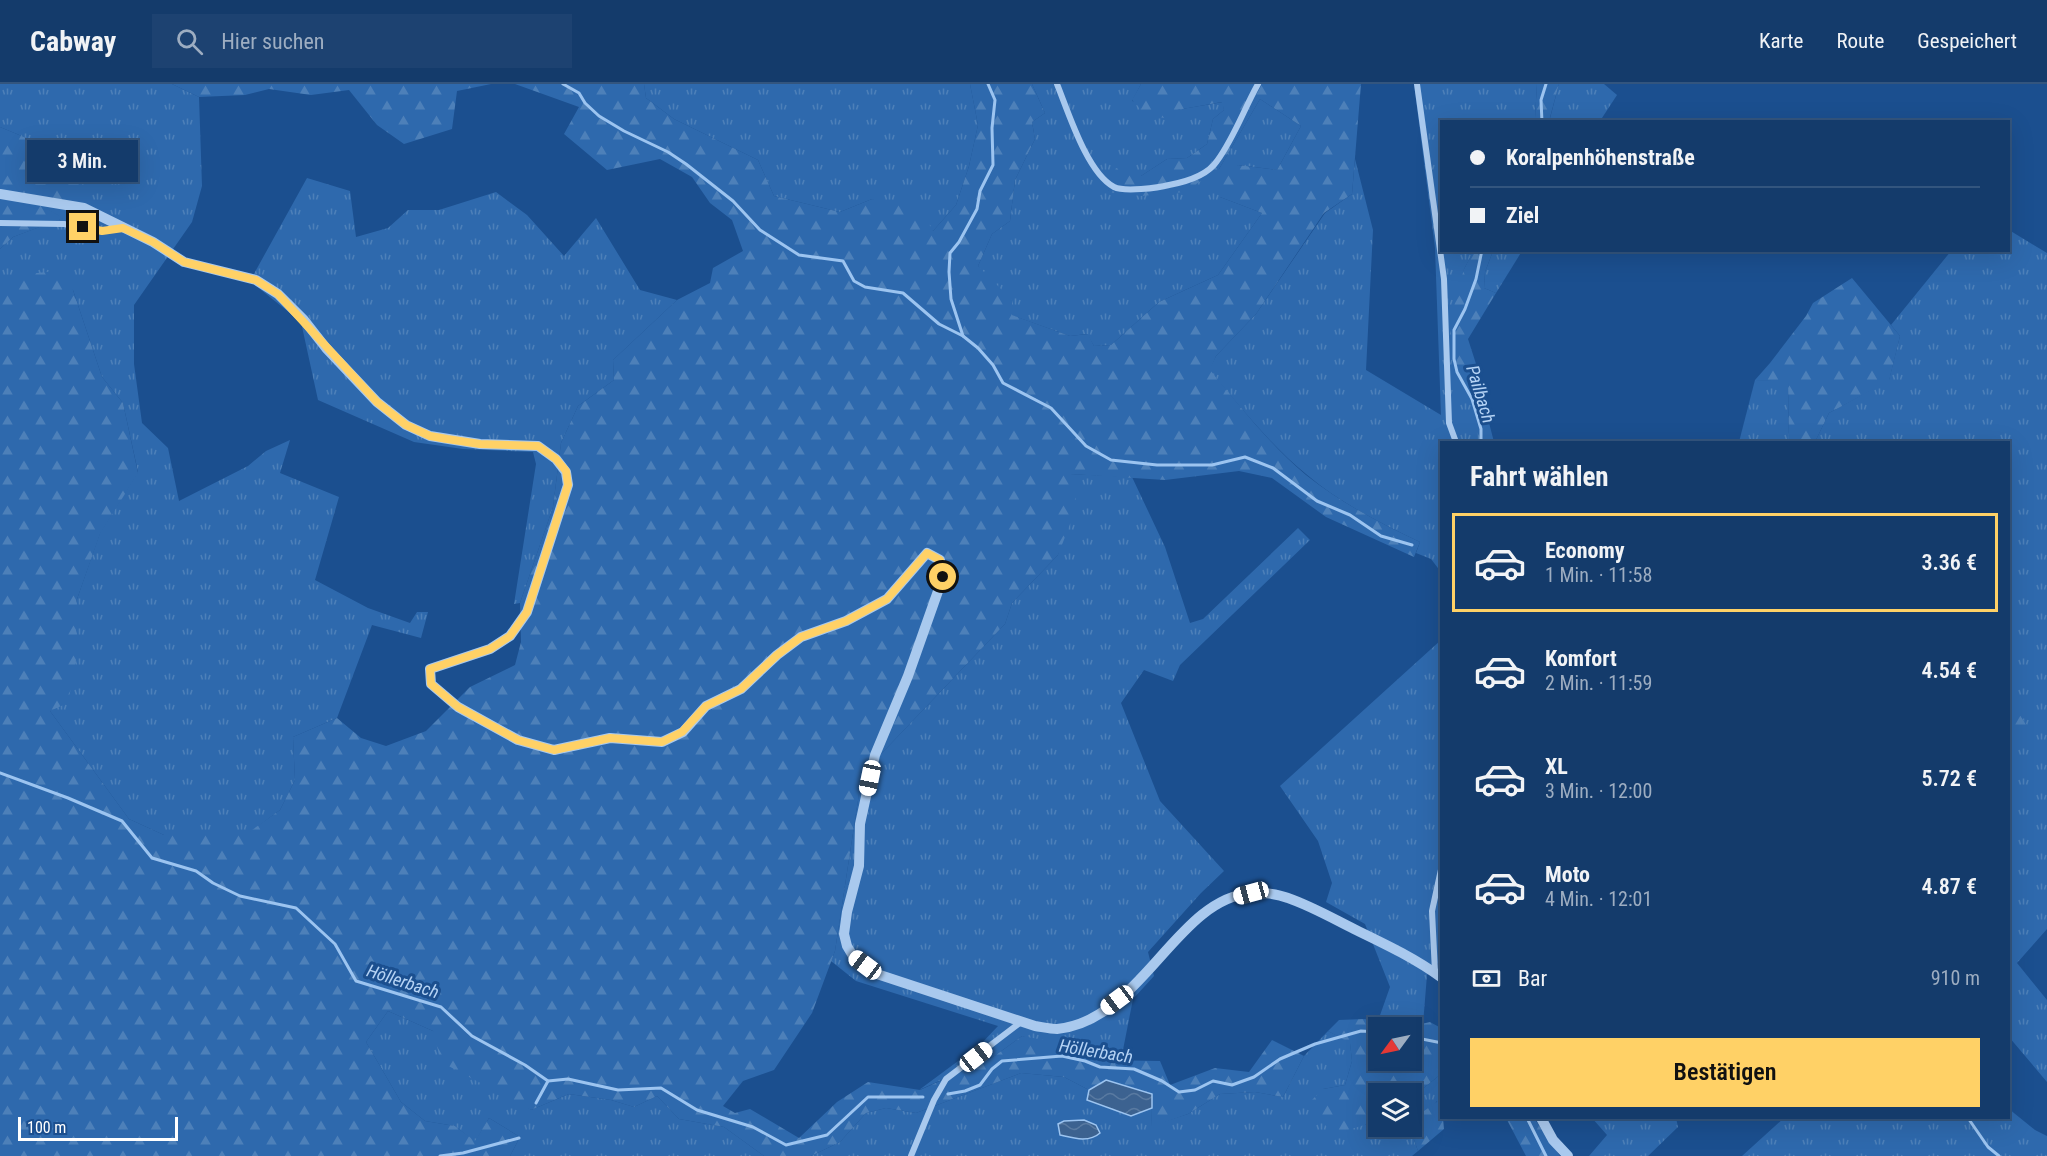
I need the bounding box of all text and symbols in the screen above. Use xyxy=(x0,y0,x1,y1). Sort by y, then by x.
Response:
search box xyxy=(152,14,572,68)
text: Cabway xyxy=(30,25,116,58)
icon: search xyxy=(173,25,206,58)
text: Hier suchen xyxy=(221,29,324,54)
text: Karte xyxy=(1759,29,1803,53)
text: Route xyxy=(1836,29,1884,53)
text: Gespeichert xyxy=(1917,29,2017,53)
callout: 3 Min. xyxy=(28,140,138,182)
text: Koralpenhöhenstraße xyxy=(1506,145,1695,170)
text: 3 Min. xyxy=(57,149,108,173)
text: Ziel xyxy=(1506,203,1539,228)
route end xyxy=(69,213,96,240)
water label: Pailbach xyxy=(1462,363,1500,425)
text: Fahrt wählen xyxy=(1470,461,1609,493)
icon: car xyxy=(1473,536,1527,590)
text: Economy xyxy=(1545,538,1625,563)
text: 3.36 € xyxy=(1921,550,1977,575)
route start xyxy=(929,563,956,590)
text: 1 Min. · 11:58 xyxy=(1545,563,1652,587)
icon: car xyxy=(1473,644,1527,698)
text: Komfort xyxy=(1545,646,1617,671)
text: 4.54 € xyxy=(1921,658,1977,683)
text: 2 Min. · 11:59 xyxy=(1545,671,1652,695)
icon: car xyxy=(1473,752,1527,806)
text: XL xyxy=(1545,754,1568,779)
car xyxy=(857,759,883,797)
text: 5.72 € xyxy=(1921,766,1977,791)
text: 3 Min. · 12:00 xyxy=(1545,779,1652,803)
icon: car xyxy=(1473,860,1527,914)
text: Moto xyxy=(1545,862,1590,887)
text: 4.87 € xyxy=(1921,874,1977,899)
car xyxy=(1231,880,1271,906)
text: 4 Min. · 12:01 xyxy=(1545,887,1652,911)
car xyxy=(845,947,885,983)
water label: Höllerbach xyxy=(364,959,442,1003)
icon: cash xyxy=(1470,962,1503,995)
text: Bar xyxy=(1518,966,1547,991)
text: 910 m xyxy=(1931,966,1980,990)
car xyxy=(1097,982,1137,1018)
north arrow xyxy=(1368,1017,1422,1071)
map controls xyxy=(1368,1017,1422,1137)
water label: Höllerbach xyxy=(1058,1035,1134,1067)
button: Bestätigen xyxy=(1470,1038,1980,1107)
car xyxy=(956,1039,996,1075)
button: layers xyxy=(1368,1083,1422,1137)
scale bar xyxy=(18,1114,178,1142)
text: 100 m xyxy=(27,1118,66,1137)

